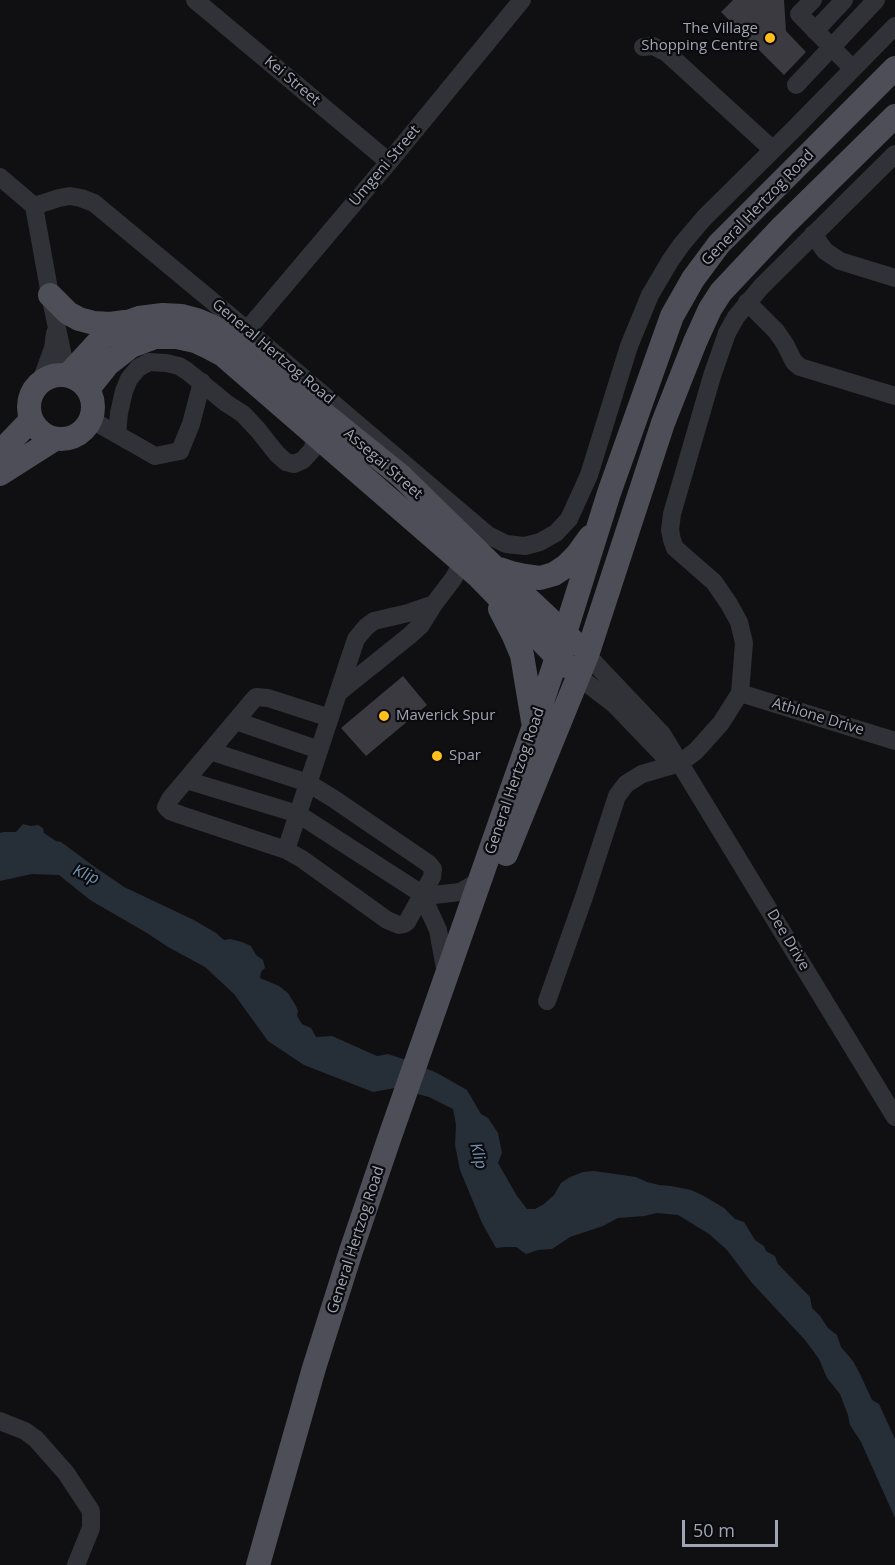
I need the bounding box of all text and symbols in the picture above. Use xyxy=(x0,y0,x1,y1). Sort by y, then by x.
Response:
place label: The Village Shopping Centre xyxy=(641,20,758,55)
marker: The Village Shopping Centre xyxy=(763,31,777,45)
street label: Kei Street xyxy=(260,53,324,109)
street label: Umgeni Street xyxy=(346,122,424,210)
street label: General Hertzog Road xyxy=(698,146,818,270)
street label: General Hertzog Road xyxy=(208,296,338,408)
street label: Assegai Street xyxy=(340,425,426,503)
street label: Athlone Drive xyxy=(770,694,866,740)
street label: General Hertzog Road xyxy=(481,705,549,857)
place label: Maverick Spur xyxy=(396,707,495,725)
marker: Maverick Spur xyxy=(377,709,391,723)
place label: Spar xyxy=(449,747,481,765)
marker: Spar xyxy=(430,749,444,763)
water label: Klip xyxy=(70,861,102,889)
street label: Dee Drive xyxy=(763,906,813,974)
water label: Klip xyxy=(465,1141,491,1171)
street label: General Hertzog Road xyxy=(324,1164,388,1316)
scale bar xyxy=(685,1508,781,1546)
text: 50 m xyxy=(693,1518,735,1542)

